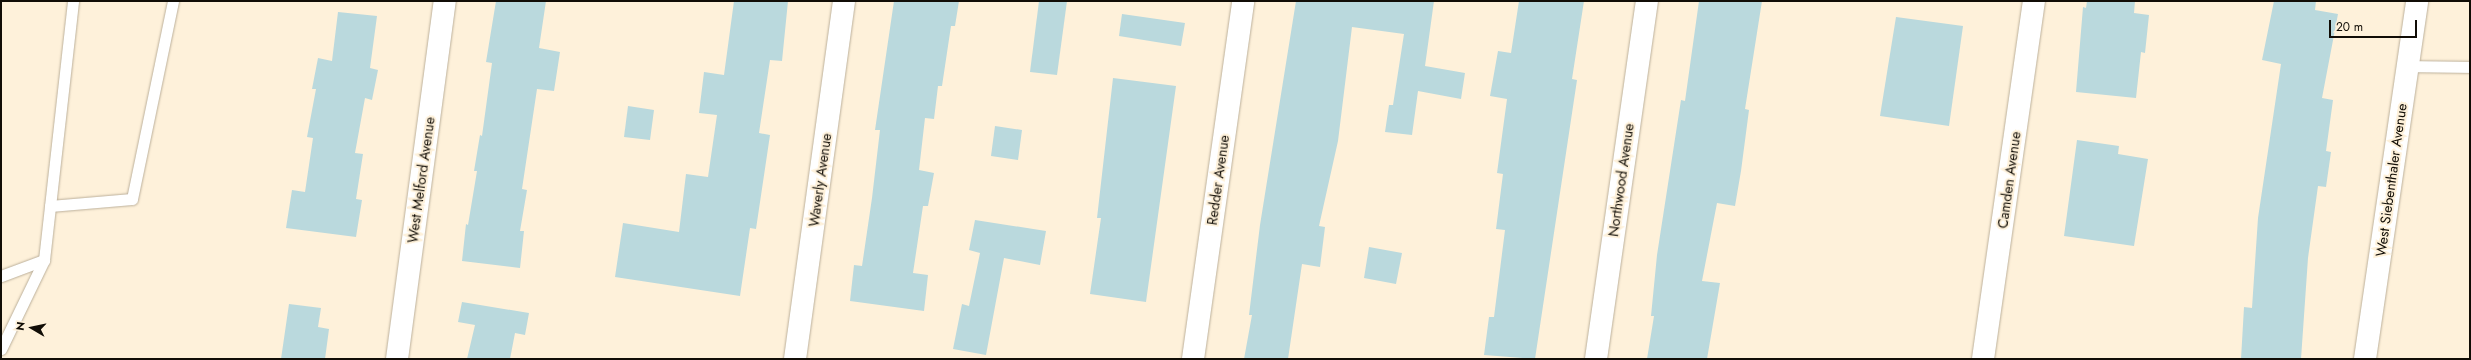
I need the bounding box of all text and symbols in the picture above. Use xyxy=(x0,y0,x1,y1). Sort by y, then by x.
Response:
scale bar xyxy=(2331,12,2419,38)
text: 20 m xyxy=(2336,18,2363,36)
street label: West Siebenthaler Avenue xyxy=(2372,102,2410,258)
street label: West Melford Avenue xyxy=(404,116,438,244)
street label: Northwood Avenue xyxy=(1605,122,1637,238)
street label: Camden Avenue xyxy=(1994,131,2024,229)
street label: Waverly Avenue xyxy=(805,132,835,228)
street label: Redder Avenue xyxy=(1203,134,1233,226)
north arrow xyxy=(12,308,52,348)
text: N xyxy=(12,321,29,332)

